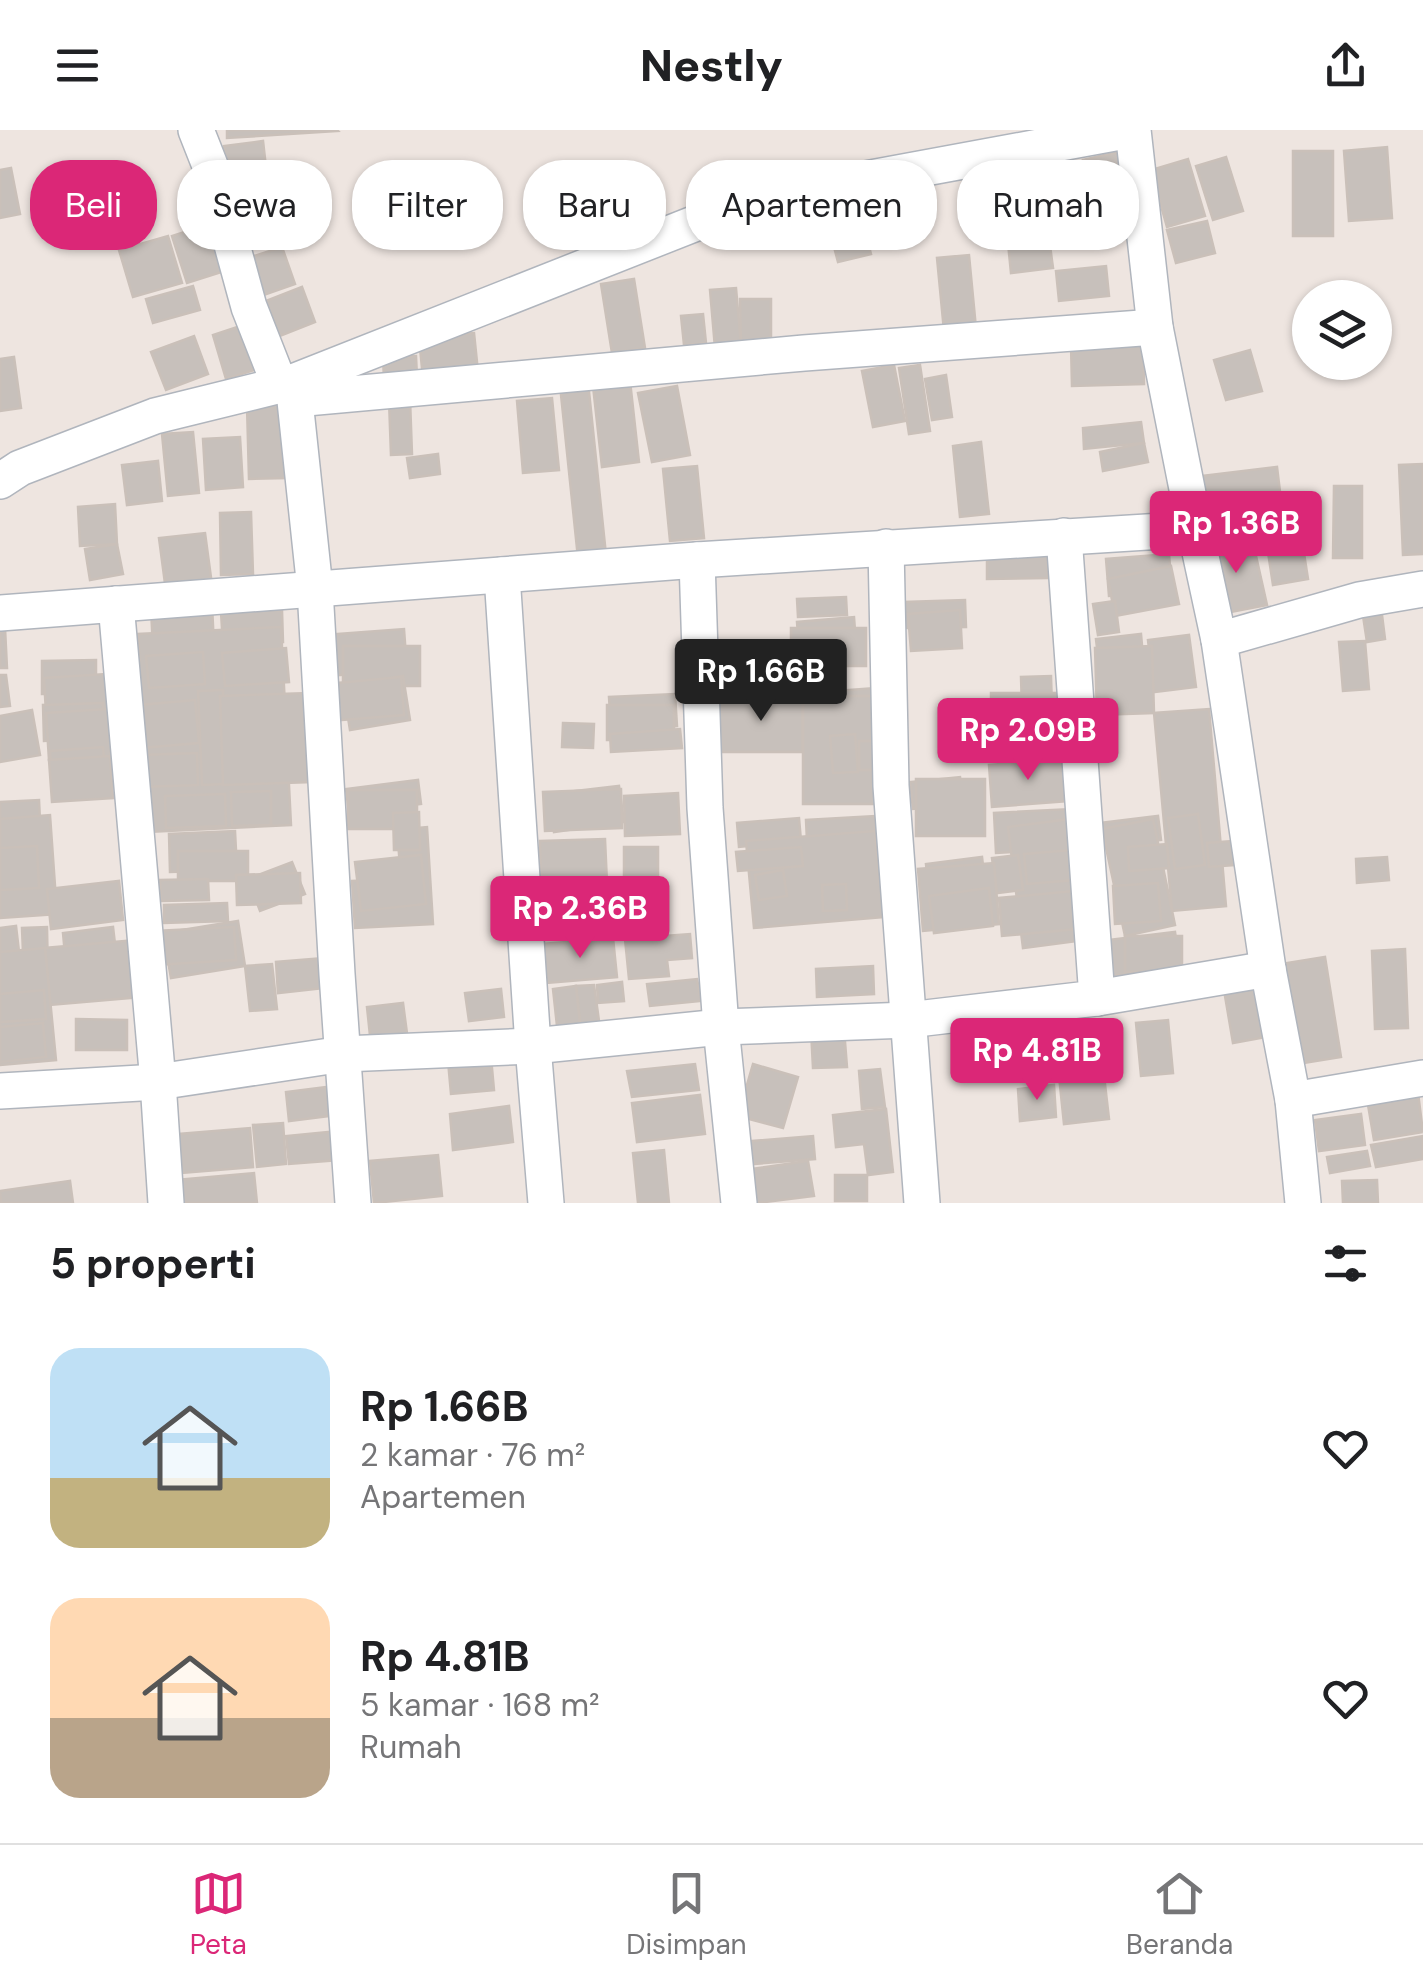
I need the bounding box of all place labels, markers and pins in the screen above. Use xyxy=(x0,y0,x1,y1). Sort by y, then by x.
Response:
pin: Rp 1.36B xyxy=(1133,491,1339,576)
pin: Rp 1.66B xyxy=(658,639,864,724)
pin: Rp 2.09B xyxy=(925,698,1131,783)
pin: Rp 2.36B xyxy=(477,876,683,961)
pin: Rp 4.81B xyxy=(934,1018,1140,1103)

